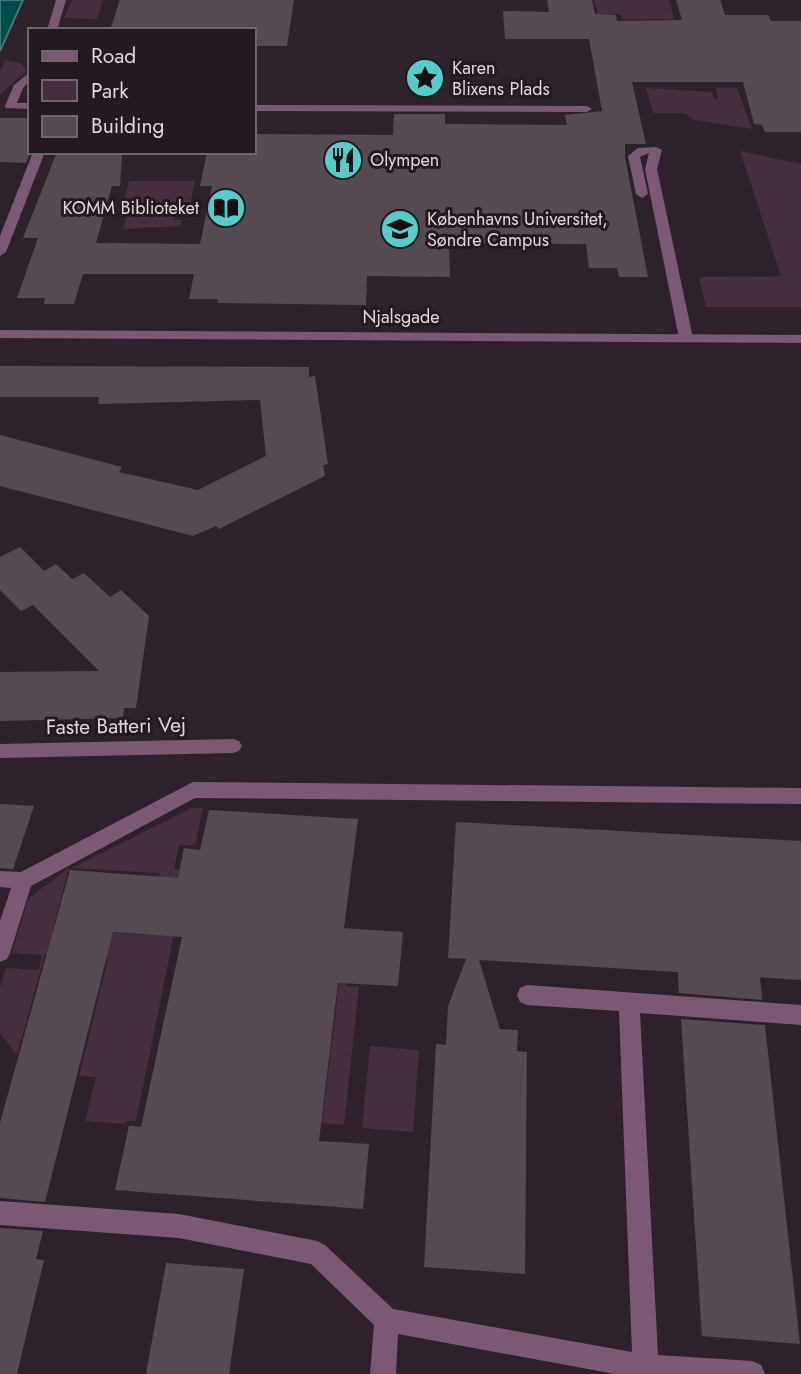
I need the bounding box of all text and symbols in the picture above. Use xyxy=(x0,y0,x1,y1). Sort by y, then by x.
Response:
legend xyxy=(28,28,256,154)
text: Road xyxy=(91,41,136,71)
place label: Karen Blixens Plads xyxy=(452,55,550,102)
place icon: Karen Blixens Plads xyxy=(404,57,446,99)
text: Park xyxy=(91,76,129,106)
text: Building xyxy=(91,111,164,141)
restaurant icon: Olympen xyxy=(322,139,364,181)
place label: Olympen xyxy=(370,147,439,173)
library icon: KOMM Biblioteket xyxy=(205,187,247,229)
place label: KOMM Biblioteket xyxy=(62,195,200,221)
place label: Københavns Universitet, Søndre Campus xyxy=(427,206,608,253)
school or university icon: Københavns Universitet, Søndre Campus xyxy=(379,208,421,250)
street label: Njalsgade xyxy=(363,304,439,330)
street label: Faste Batteri Vej xyxy=(45,710,187,742)

